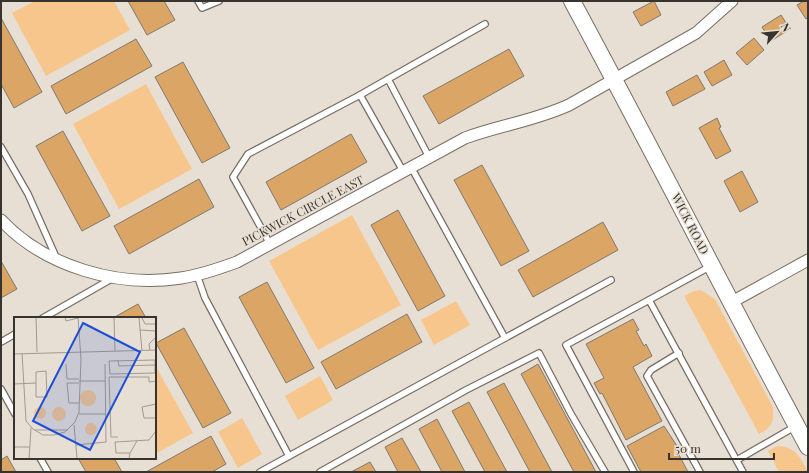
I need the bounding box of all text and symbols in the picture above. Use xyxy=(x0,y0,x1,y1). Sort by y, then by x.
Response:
north arrow xyxy=(757,12,797,52)
text: N xyxy=(778,20,795,34)
street label: PICKWICK CIRCLE EAST xyxy=(239,171,367,249)
street label: WICK ROAD xyxy=(668,189,713,257)
inset map xyxy=(14,317,156,459)
scale bar xyxy=(669,435,774,461)
text: 50 m xyxy=(675,440,701,456)

